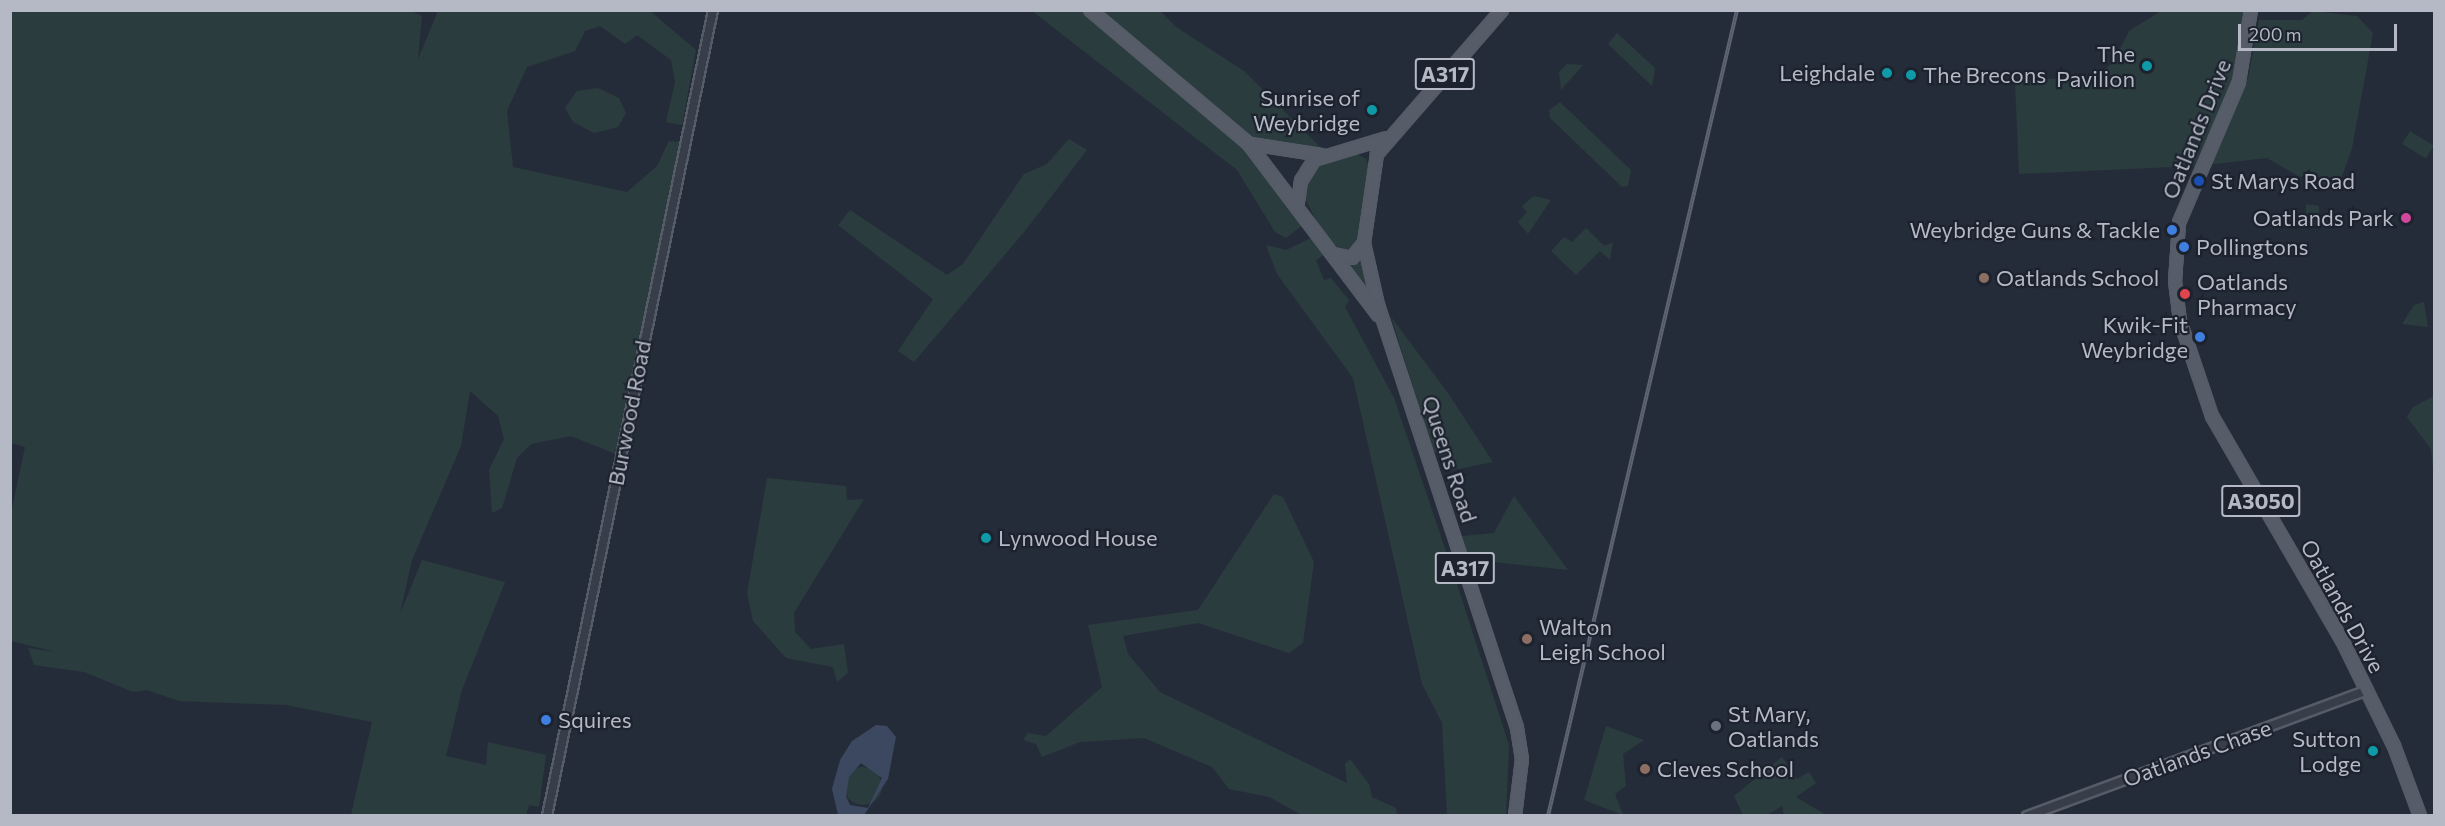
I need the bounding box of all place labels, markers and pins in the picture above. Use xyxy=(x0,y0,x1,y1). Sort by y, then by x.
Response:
place label: The Pavilion xyxy=(2056,40,2135,92)
marker: The Pavilion xyxy=(2140,59,2154,73)
place label: Leighdale xyxy=(1779,60,1875,86)
place label: The Brecons xyxy=(1923,62,2046,88)
marker: Leighdale xyxy=(1880,66,1894,80)
marker: The Brecons xyxy=(1904,68,1918,82)
place label: Sunrise of Weybridge xyxy=(1253,84,1360,136)
marker: Sunrise of Weybridge xyxy=(1365,103,1379,117)
place label: St Marys Road xyxy=(2211,168,2355,194)
marker: St Marys Road xyxy=(2192,174,2206,188)
place label: Oatlands Park xyxy=(2253,205,2394,231)
marker: Oatlands Park xyxy=(2399,211,2413,225)
place label: Weybridge Guns & Tackle xyxy=(1909,217,2160,243)
marker: Weybridge Guns & Tackle xyxy=(2165,223,2179,237)
place label: Pollingtons xyxy=(2196,234,2309,260)
marker: Pollingtons xyxy=(2177,240,2191,254)
place label: Oatlands School xyxy=(1996,265,2159,291)
place label: Oatlands Pharmacy xyxy=(2197,268,2297,320)
marker: Oatlands School xyxy=(1977,271,1991,285)
marker: Oatlands Pharmacy xyxy=(2178,287,2192,301)
place label: Kwik-Fit Weybridge xyxy=(2081,311,2188,362)
marker: Kwik-Fit Weybridge xyxy=(2193,330,2207,344)
place label: Lynwood House xyxy=(998,525,1158,551)
marker: Lynwood House xyxy=(979,531,993,545)
place label: Walton Leigh School xyxy=(1539,613,1666,664)
marker: Walton Leigh School xyxy=(1520,632,1534,646)
place label: St Mary, Oatlands xyxy=(1728,700,1819,752)
place label: Squires xyxy=(558,707,632,733)
marker: Squires xyxy=(539,713,553,727)
marker: St Mary, Oatlands xyxy=(1709,719,1723,733)
place label: Sutton Lodge xyxy=(2292,725,2361,776)
marker: Sutton Lodge xyxy=(2366,744,2380,758)
place label: Cleves School xyxy=(1657,756,1794,782)
marker: Cleves School xyxy=(1638,762,1652,776)

